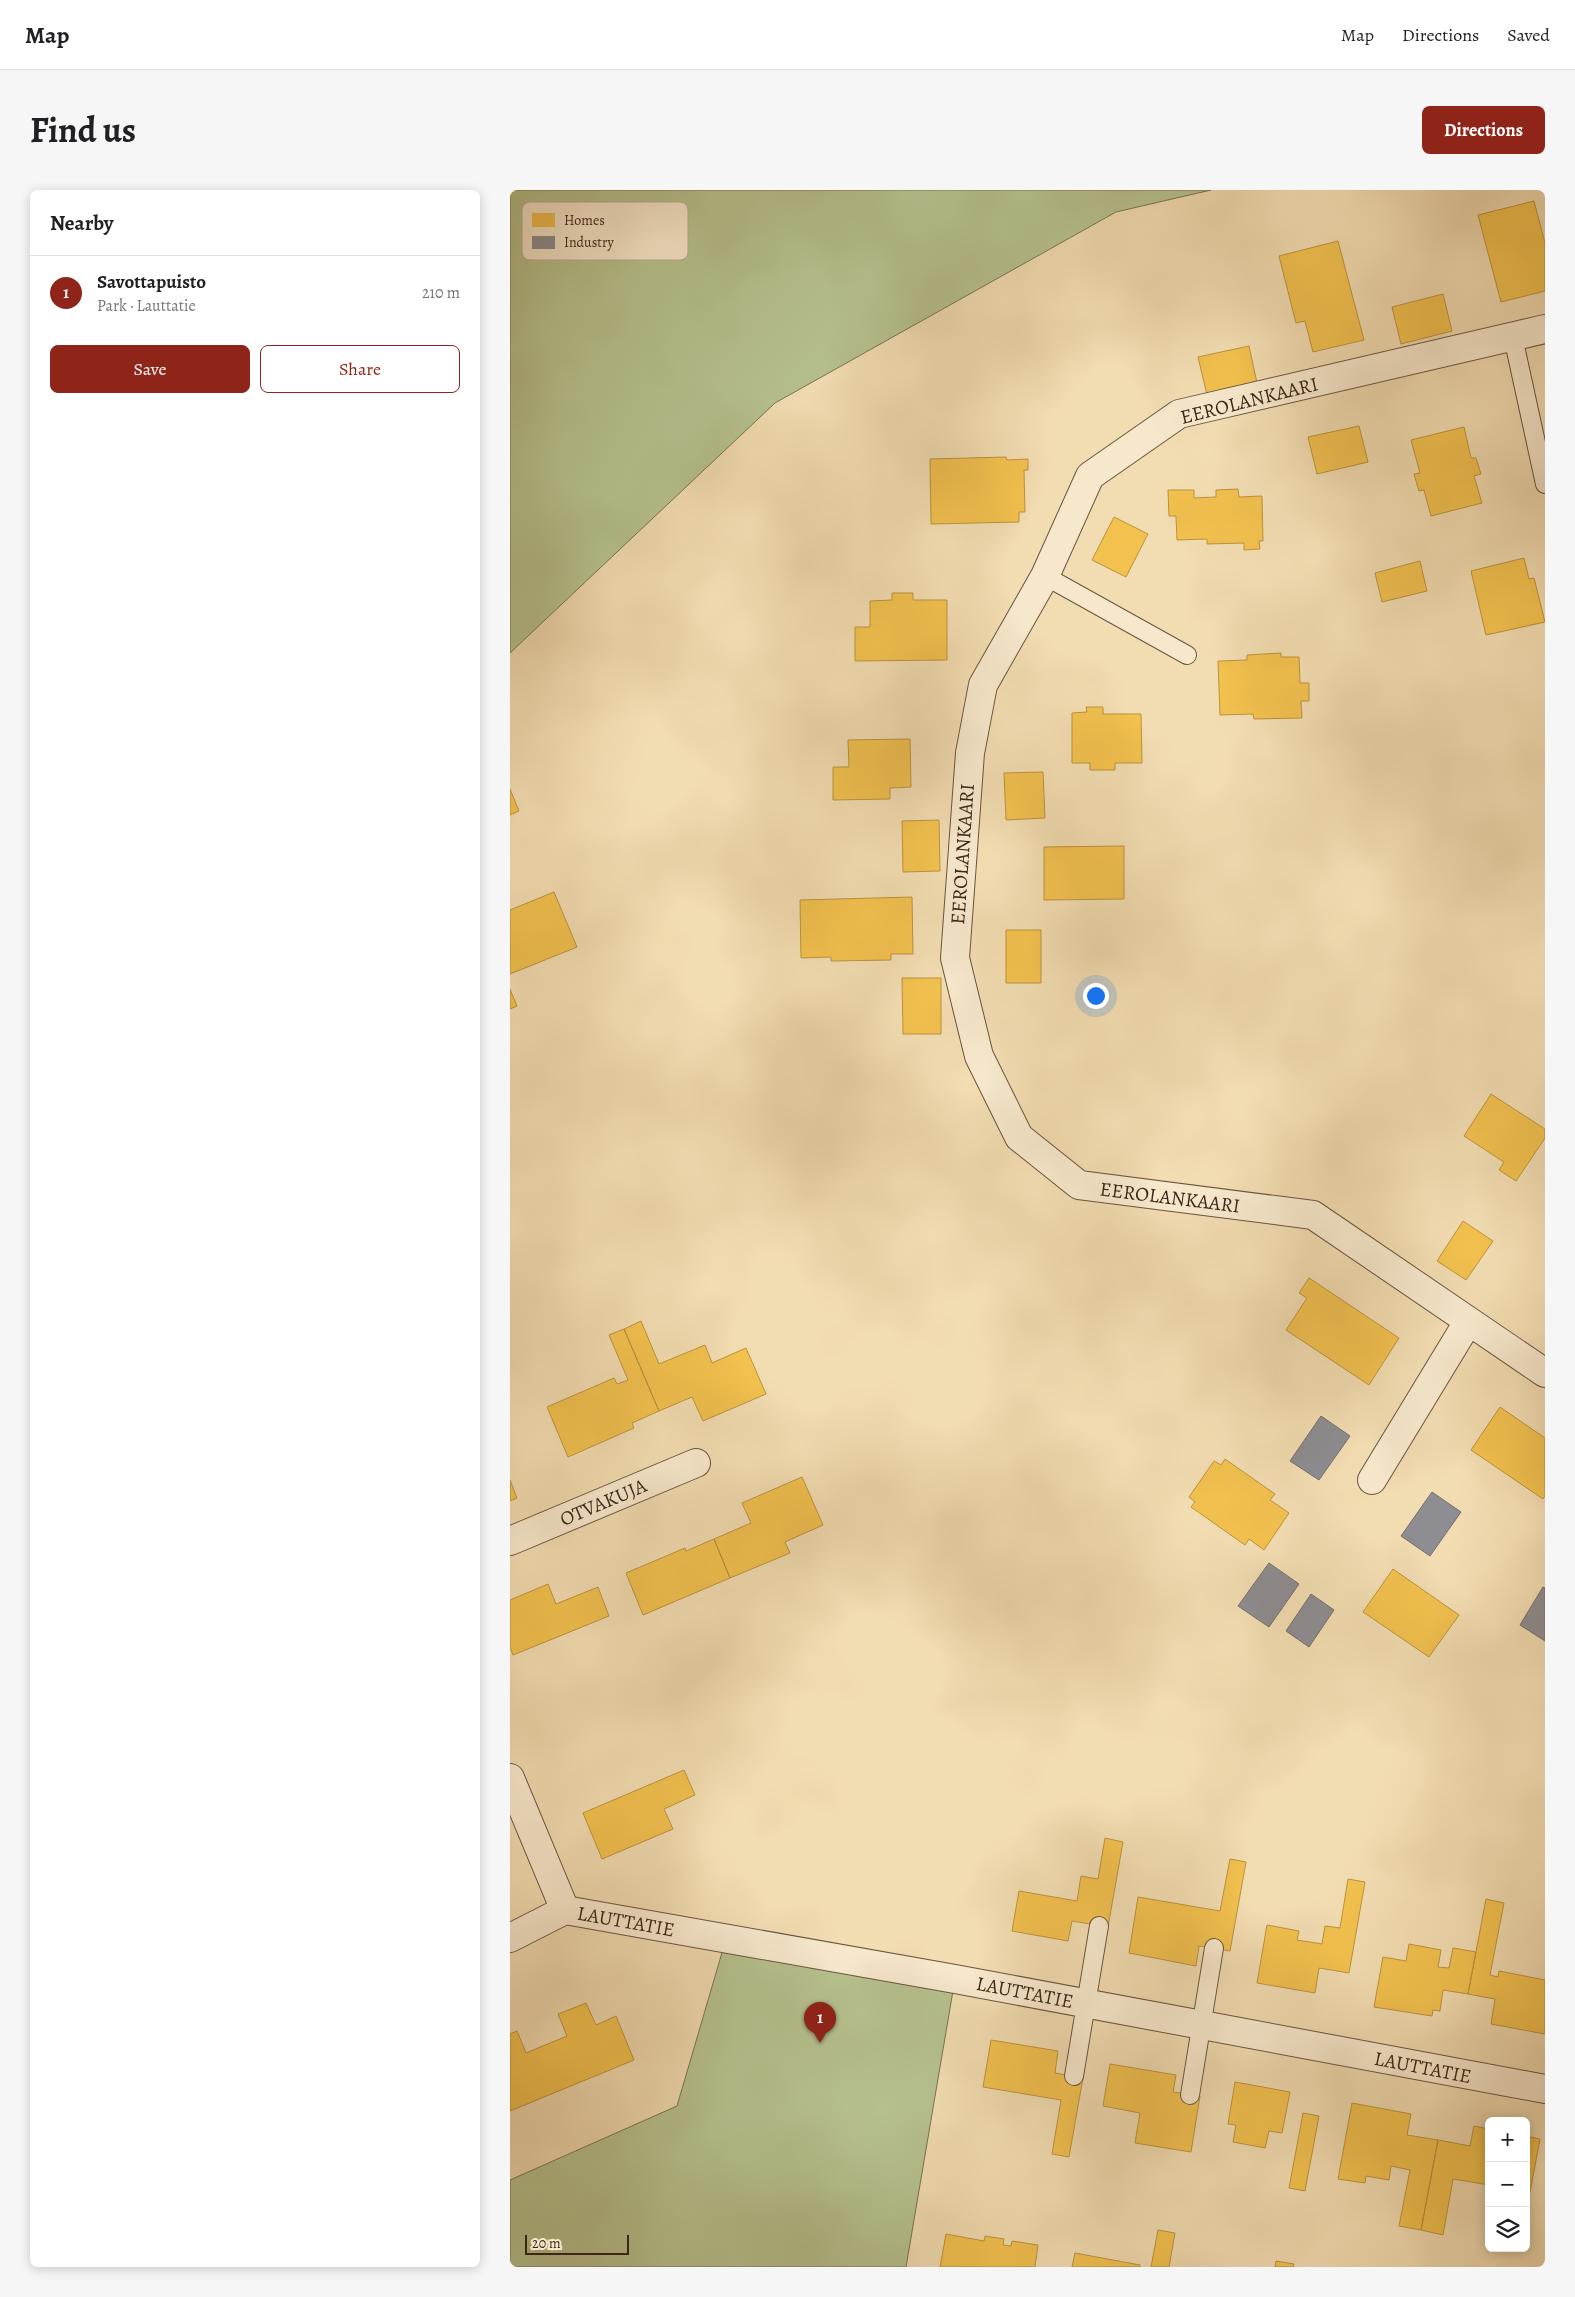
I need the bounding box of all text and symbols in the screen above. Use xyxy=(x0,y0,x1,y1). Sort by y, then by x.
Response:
text: Map xyxy=(25,19,69,51)
text: Map xyxy=(1341,23,1374,47)
text: Directions xyxy=(1402,23,1479,47)
text: Saved xyxy=(1507,23,1550,47)
text: Find us xyxy=(30,106,136,154)
button: Directions xyxy=(1422,106,1545,154)
legend xyxy=(522,202,688,260)
text: Nearby xyxy=(50,209,113,237)
text: Homes xyxy=(564,211,605,230)
text: Industry xyxy=(564,233,614,252)
text: Savottapuisto xyxy=(97,269,206,295)
text: 1 xyxy=(63,282,69,304)
text: 210 m xyxy=(422,282,460,304)
text: Park · Lauttatie xyxy=(97,295,196,317)
button: Save xyxy=(50,345,250,393)
button: Share xyxy=(260,345,460,393)
street label: EEROLANKAARI xyxy=(1177,370,1321,431)
street label: EEROLANKAARI xyxy=(944,783,981,925)
your location xyxy=(1083,983,1109,1009)
street label: EEROLANKAARI xyxy=(1098,1175,1242,1220)
street label: OTVAKUJA xyxy=(556,1472,651,1533)
street label: LAUTTATIE xyxy=(575,1900,677,1943)
street label: LAUTTATIE xyxy=(974,1970,1076,2015)
pin: 1 xyxy=(804,2002,836,2043)
street label: LAUTTATIE xyxy=(1372,2045,1474,2090)
map controls xyxy=(1485,2117,1530,2252)
button: + xyxy=(1485,2117,1530,2162)
button: − xyxy=(1485,2162,1530,2207)
button: layers xyxy=(1485,2207,1530,2252)
scale bar xyxy=(525,2232,629,2255)
text: 20 m xyxy=(532,2234,561,2253)

